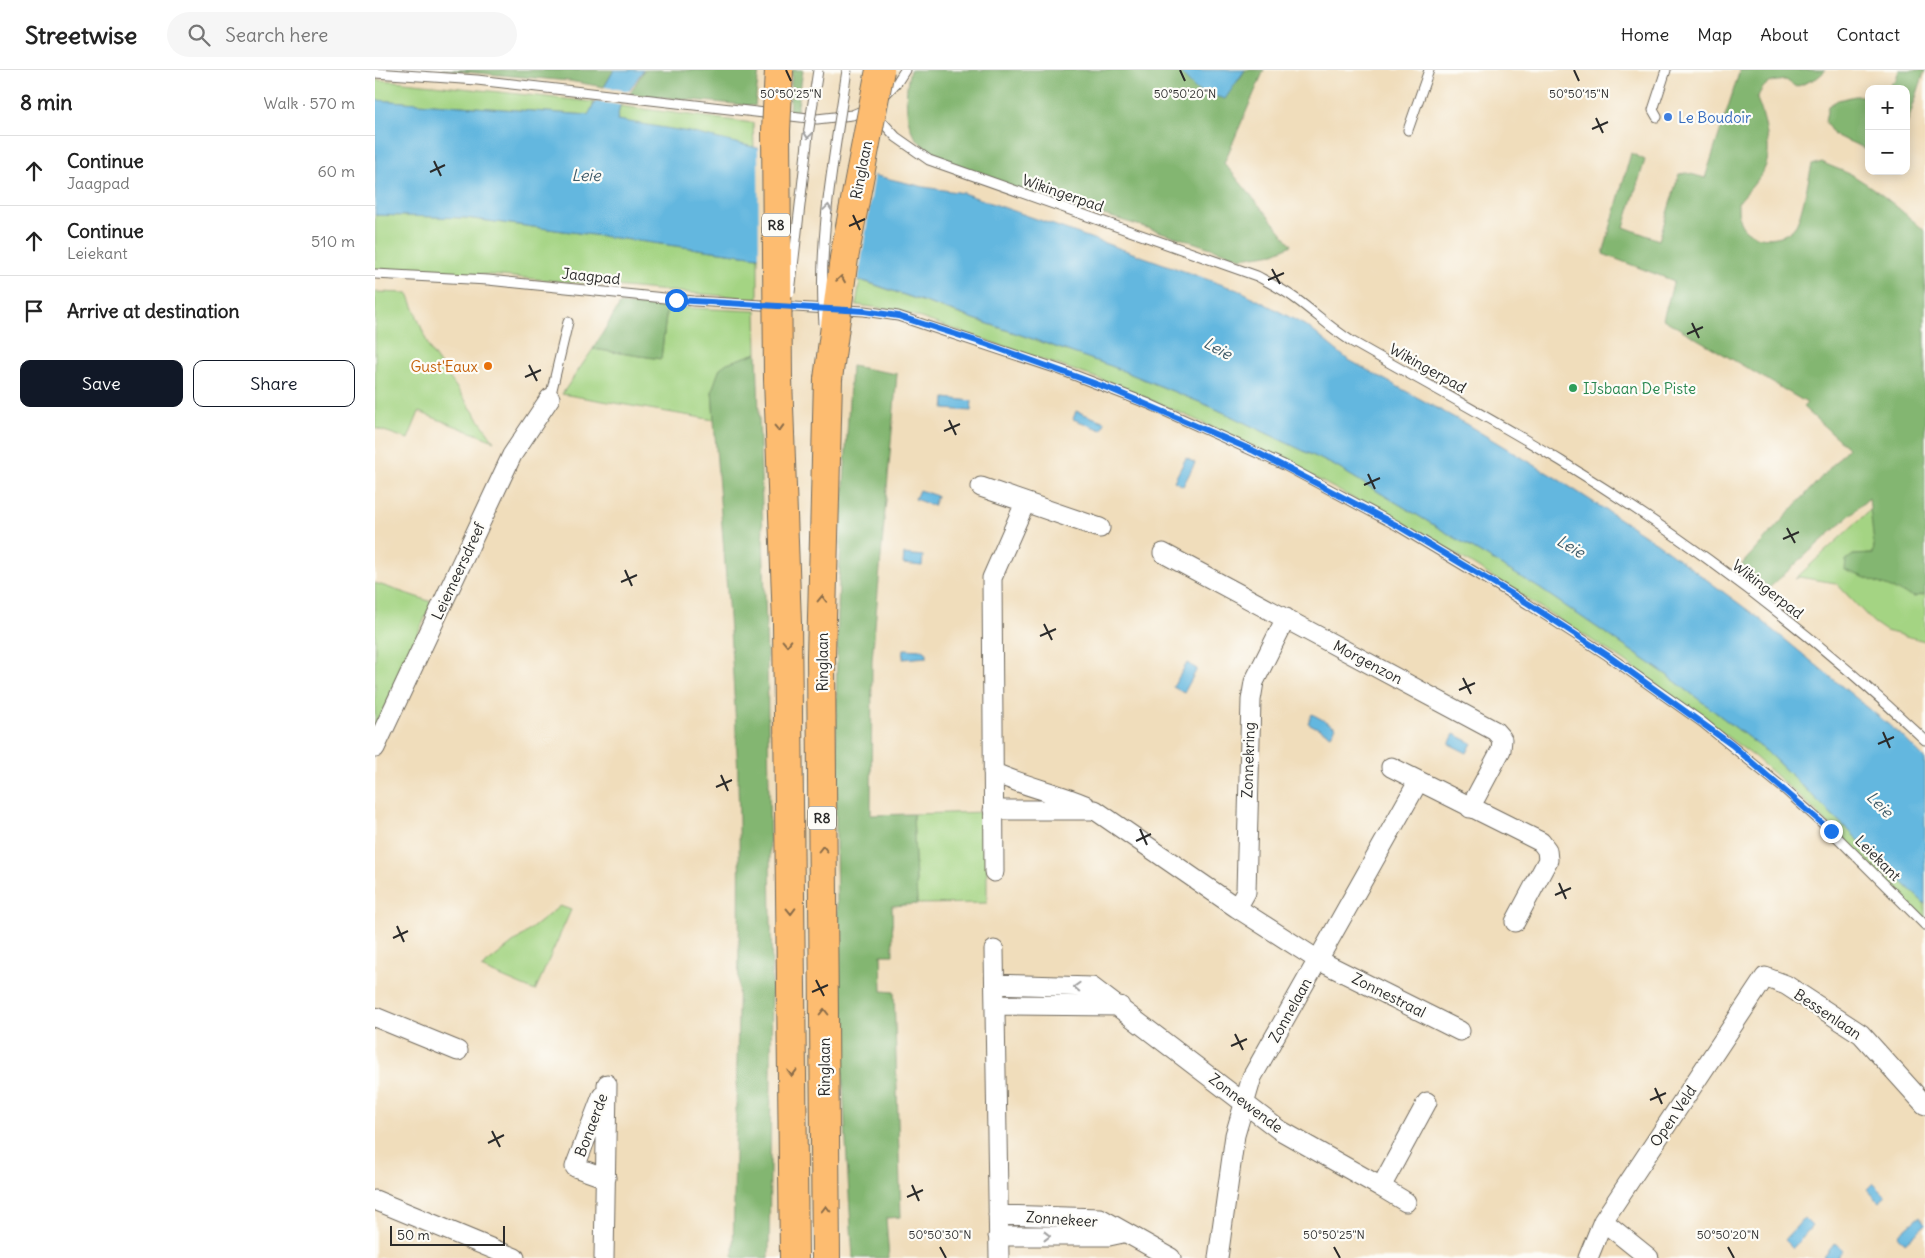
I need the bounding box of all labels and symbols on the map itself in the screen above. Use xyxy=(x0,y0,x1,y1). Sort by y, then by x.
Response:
text: 50°50'25"N xyxy=(760,86,822,101)
text: 50°50'20"N xyxy=(1154,86,1216,101)
text: 50°50'15"N xyxy=(1549,86,1609,101)
place label: Le Boudoir xyxy=(1678,108,1751,127)
marker: Le Boudoir xyxy=(1662,111,1674,123)
one-way arrow xyxy=(803,132,814,140)
street label: Ringlaan xyxy=(846,139,876,201)
water label: Leie xyxy=(571,165,602,185)
street label: Wikingerpad xyxy=(1020,170,1107,216)
one-way arrow xyxy=(822,204,833,212)
road number: R8 xyxy=(762,214,790,236)
street label: Jaagpad xyxy=(561,263,621,289)
one-way arrow xyxy=(836,274,846,283)
route start xyxy=(665,289,688,312)
water label: Leie xyxy=(1200,332,1237,364)
street label: Wikingerpad xyxy=(1386,339,1470,397)
place label: Gust'Eaux xyxy=(410,357,479,376)
marker: Gust'Eaux xyxy=(482,360,494,372)
place label: IJsbaan De Piste xyxy=(1583,379,1696,398)
marker: IJsbaan De Piste xyxy=(1567,382,1579,394)
one-way arrow xyxy=(774,424,785,432)
street label: Leiemeersdreef xyxy=(427,518,489,623)
water label: Leie xyxy=(1553,530,1590,563)
street label: Wikingerpad xyxy=(1729,555,1808,623)
one-way arrow xyxy=(817,595,827,603)
street label: Ringlaan xyxy=(813,632,832,692)
street label: Morgenzon xyxy=(1330,636,1406,688)
one-way arrow xyxy=(782,640,792,647)
street label: Zonnekring xyxy=(1237,722,1259,798)
water label: Leie xyxy=(1863,787,1898,822)
road number: R8 xyxy=(808,806,836,830)
route end xyxy=(1820,820,1843,843)
street label: Leiekant xyxy=(1851,831,1905,885)
one-way arrow xyxy=(818,845,828,853)
one-way arrow xyxy=(785,907,796,915)
street label: Zonnestraal xyxy=(1349,968,1429,1022)
street label: Zonnelaan xyxy=(1264,974,1316,1046)
one-way arrow xyxy=(1073,981,1081,992)
street label: Bessenlaan xyxy=(1791,984,1866,1044)
one-way arrow xyxy=(819,1008,829,1016)
street label: Ringlaan xyxy=(815,1037,834,1097)
street label: Zonnewende xyxy=(1205,1069,1287,1137)
one-way arrow xyxy=(787,1070,797,1077)
street label: Open Veld xyxy=(1646,1082,1700,1150)
street label: Bonaerde xyxy=(570,1091,612,1159)
one-way arrow xyxy=(821,1205,831,1213)
street label: Zonnekeer xyxy=(1025,1207,1099,1231)
scale bar xyxy=(390,1223,505,1246)
text: 50°50'30"N xyxy=(909,1227,972,1242)
text: 50°50'25"N xyxy=(1303,1227,1365,1242)
text: 50°50'20"N xyxy=(1697,1227,1759,1242)
one-way arrow xyxy=(1044,1231,1051,1241)

